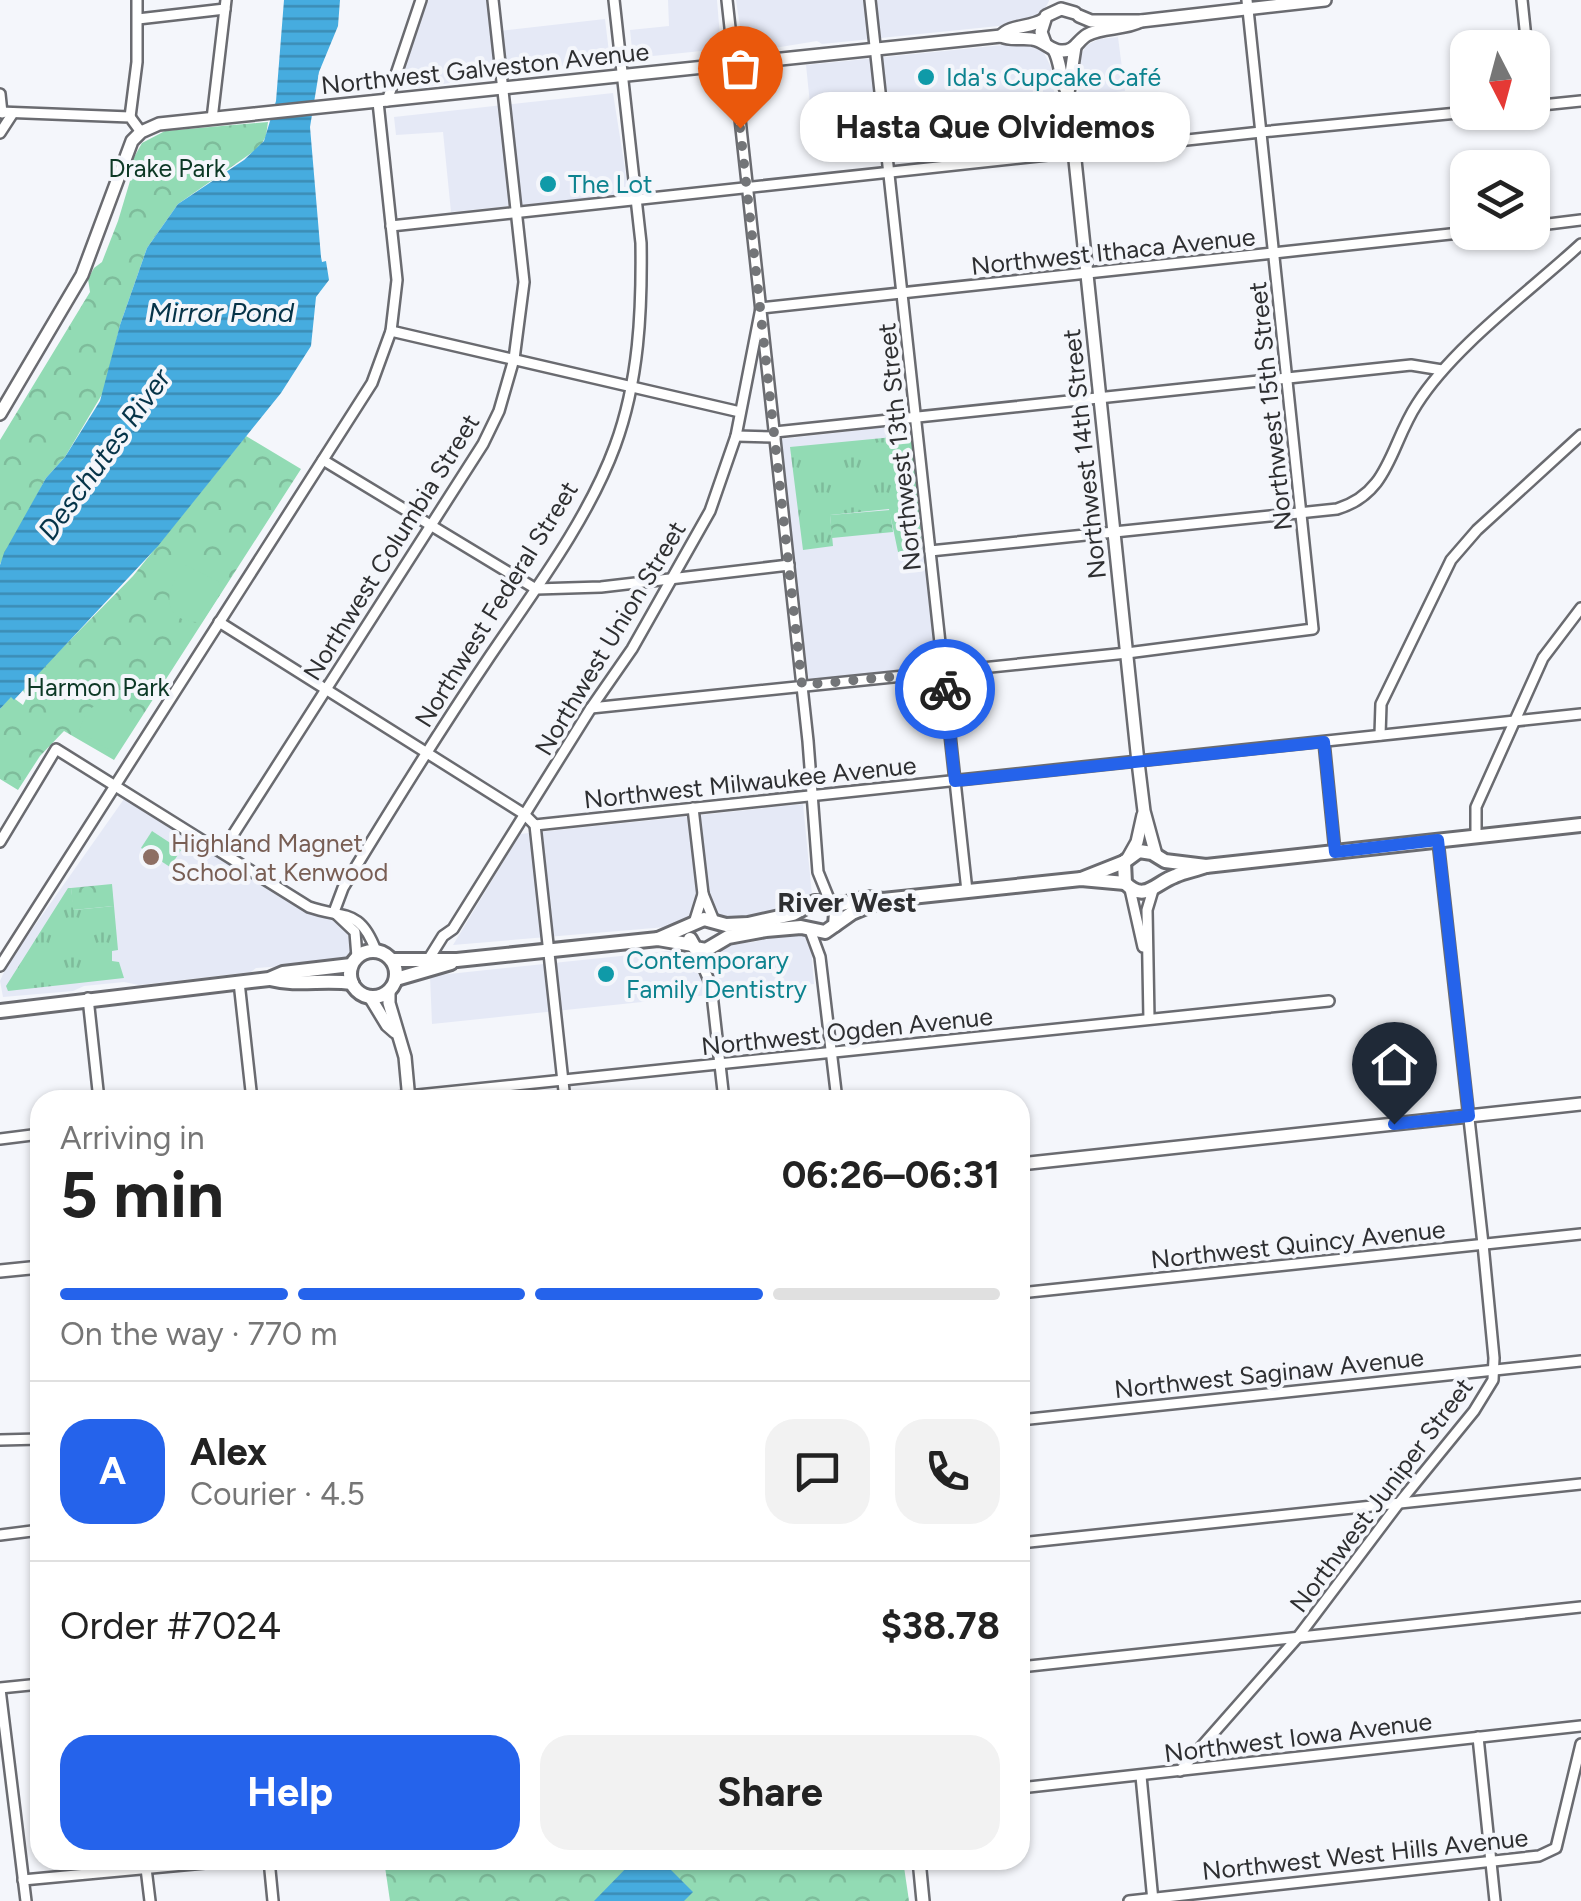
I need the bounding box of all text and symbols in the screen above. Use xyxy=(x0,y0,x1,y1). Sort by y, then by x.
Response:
pin xyxy=(698,26,783,129)
north arrow xyxy=(1450,30,1550,130)
map controls xyxy=(1450,30,1550,250)
street label: Northwest Galveston Avenue xyxy=(320,36,650,100)
icon: bag xyxy=(713,41,768,96)
place label: Ida's Cupcake Café xyxy=(946,62,1161,92)
marker: Ida's Cupcake Café xyxy=(915,66,937,88)
callout: Hasta Que Olvidemos xyxy=(800,93,1190,163)
text: Hasta Que Olvidemos xyxy=(835,108,1155,146)
button: layers xyxy=(1450,150,1550,250)
park label: Drake Park xyxy=(108,153,227,183)
place label: The Lot xyxy=(568,169,653,199)
marker: The Lot xyxy=(537,173,559,195)
street label: Northwest Ithaca Avenue xyxy=(969,221,1257,281)
street label: Northwest 15th Street xyxy=(1242,280,1298,532)
water label: Mirror Pond xyxy=(148,295,295,329)
street label: Northwest 13th Street xyxy=(871,321,927,573)
street label: Northwest 14th Street xyxy=(1056,328,1112,580)
water label: Deschutes River xyxy=(30,360,178,546)
street label: Northwest Columbia Street xyxy=(297,408,485,686)
street label: Northwest Federal Street xyxy=(408,476,584,732)
street label: Northwest Union Street xyxy=(528,516,692,760)
courier xyxy=(895,639,995,739)
icon: bike xyxy=(918,662,973,717)
park label: Harmon Park xyxy=(26,672,171,702)
street label: Northwest Milwaukee Avenue xyxy=(582,750,918,814)
place label: Highland Magnet School at Kenwood xyxy=(171,828,388,887)
marker: Highland Magnet School at Kenwood xyxy=(140,846,162,868)
district label: River West xyxy=(777,885,917,919)
place label: Contemporary Family Dentistry xyxy=(626,945,807,1004)
marker: Contemporary Family Dentistry xyxy=(595,963,617,985)
street label: Northwest Ogden Avenue xyxy=(700,1001,994,1061)
pin xyxy=(1352,1022,1437,1125)
icon: home xyxy=(1367,1037,1422,1092)
text: Arriving in xyxy=(60,1119,205,1157)
text: 06:26–06:31 xyxy=(782,1152,1000,1198)
text: 5 min xyxy=(60,1155,224,1233)
street label: Northwest Quincy Avenue xyxy=(1149,1214,1447,1274)
text: On the way · 770 m xyxy=(60,1315,338,1353)
street label: Northwest Saginaw Avenue xyxy=(1113,1342,1425,1404)
street label: Northwest Juniper Street xyxy=(1283,1372,1479,1618)
button: chat xyxy=(765,1419,870,1524)
button: phone xyxy=(895,1419,1000,1524)
text: Alex xyxy=(190,1429,267,1475)
text: A xyxy=(99,1448,126,1494)
text: Courier · 4.5 xyxy=(190,1475,365,1513)
text: Order #7024 xyxy=(60,1603,281,1649)
text: $38.78 xyxy=(881,1603,1000,1649)
street label: Northwest Iowa Avenue xyxy=(1162,1706,1434,1768)
button: Help xyxy=(60,1735,520,1850)
button: Share xyxy=(540,1735,1000,1850)
street label: Northwest West Hills Avenue xyxy=(1201,1822,1529,1886)

